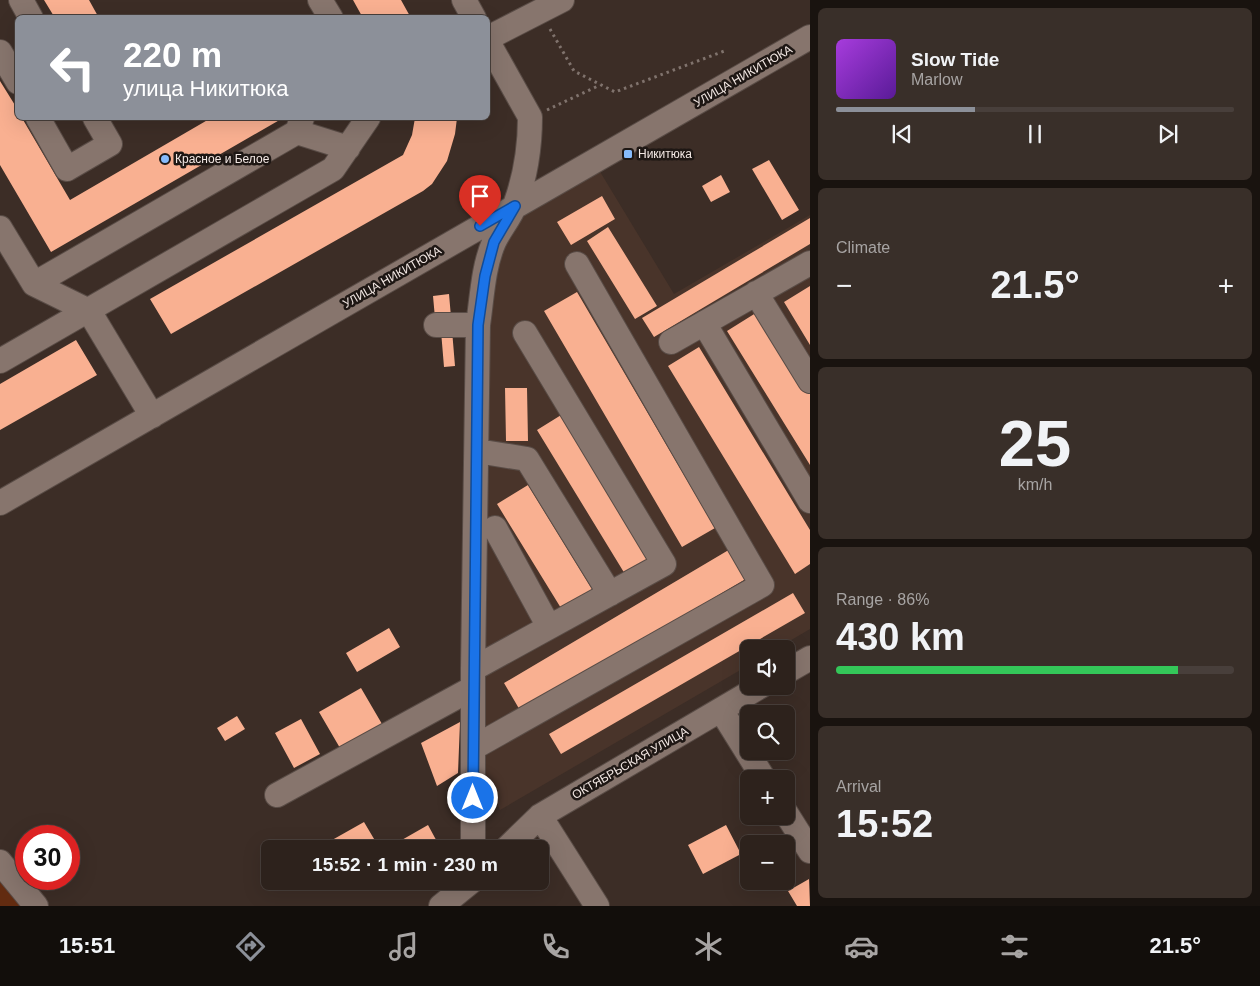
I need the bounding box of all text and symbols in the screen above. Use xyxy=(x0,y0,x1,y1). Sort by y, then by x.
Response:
icon: left xyxy=(40,35,105,100)
text: 220 m xyxy=(123,35,222,74)
street label: УЛИЦА НИКИТЮКА xyxy=(691,42,795,110)
text: Slow Tide xyxy=(911,49,999,70)
text: Marlow xyxy=(911,71,963,88)
text: улица Никитюка xyxy=(123,76,289,101)
icon: previous xyxy=(888,120,916,148)
icon: pause xyxy=(1021,120,1049,148)
icon: next xyxy=(1154,120,1182,148)
place label: Никитюка xyxy=(638,147,692,161)
marker: Никитюка xyxy=(622,148,634,160)
place label: Красное и Белое xyxy=(175,152,270,166)
marker: Красное и Белое xyxy=(159,153,171,165)
pin xyxy=(459,175,501,226)
icon: arrive xyxy=(466,182,494,210)
text: Climate xyxy=(836,239,890,256)
street label: УЛИЦА НИКИТЮКА xyxy=(340,243,444,311)
text: 21.5° xyxy=(990,264,1080,306)
text: − xyxy=(836,270,852,301)
text: + xyxy=(1218,270,1234,301)
text: 25 xyxy=(999,407,1071,480)
text: km/h xyxy=(1018,476,1052,493)
text: Range · 86% xyxy=(836,591,929,608)
text: 430 km xyxy=(836,616,965,658)
map controls xyxy=(740,640,795,890)
button: sound xyxy=(740,640,795,695)
button: search xyxy=(740,705,795,760)
street label: ОКТЯБРЬСКАЯ УЛИЦА xyxy=(569,724,691,802)
button: + xyxy=(740,770,795,825)
position arrow xyxy=(446,771,498,823)
text: Arrival xyxy=(836,778,881,795)
text: 15:52 xyxy=(836,803,933,845)
speed limit sign: 30 xyxy=(15,825,80,890)
button: − xyxy=(740,835,795,890)
text: 15:52 · 1 min · 230 m xyxy=(312,854,498,875)
icon: directions xyxy=(233,929,268,964)
icon: music xyxy=(386,929,421,964)
icon: phone xyxy=(538,929,573,964)
icon: climate xyxy=(691,929,726,964)
icon: car xyxy=(844,929,879,964)
icon: filters xyxy=(997,929,1032,964)
text: 15:51 xyxy=(59,933,115,958)
text: 21.5° xyxy=(1149,933,1201,958)

